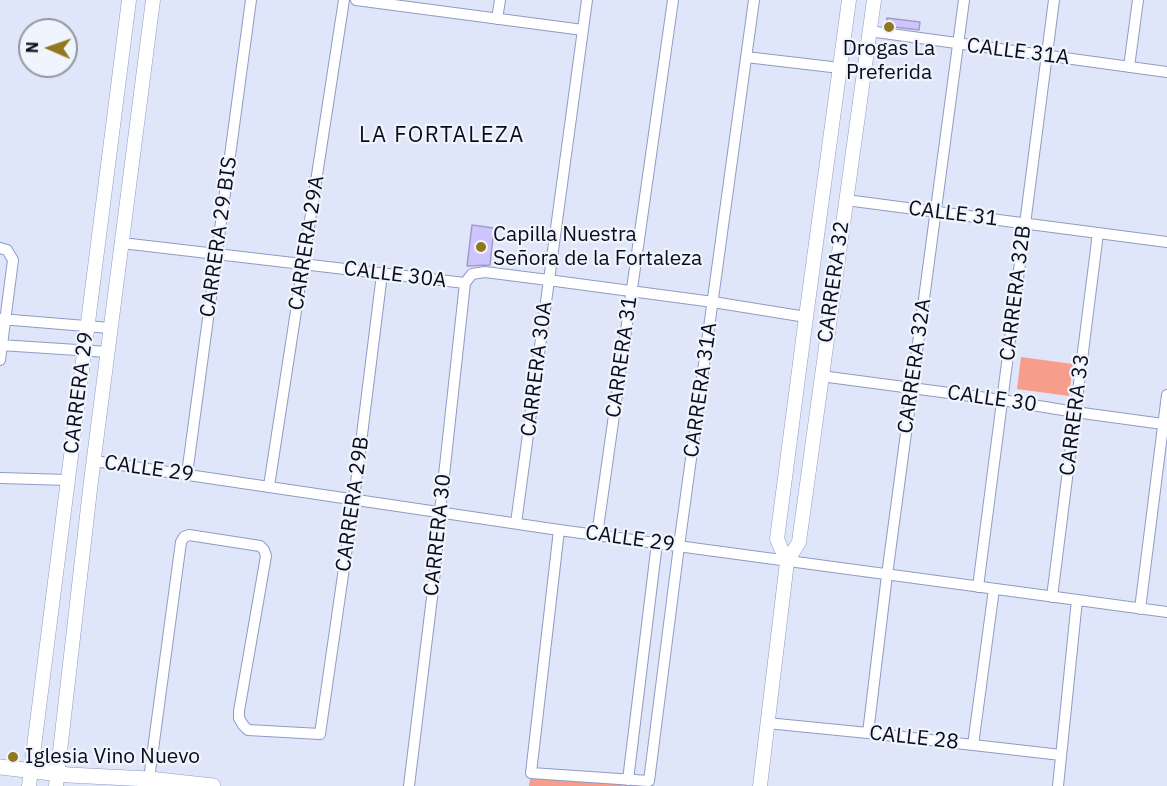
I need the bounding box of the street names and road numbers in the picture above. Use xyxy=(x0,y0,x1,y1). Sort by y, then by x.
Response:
street label: CALLE 31A xyxy=(965,33,1071,71)
street label: CARRERA 29 BIS xyxy=(195,155,243,319)
street label: CARRERA 29A xyxy=(284,174,330,312)
street label: CALLE 31 xyxy=(907,196,999,232)
street label: CARRERA 32 xyxy=(813,220,855,344)
street label: CARRERA 32B xyxy=(995,224,1037,362)
street label: CALLE 30A xyxy=(342,256,448,294)
street label: CARRERA 31 xyxy=(601,295,643,419)
street label: CARRERA 32A xyxy=(893,297,937,435)
street label: CARRERA 30A xyxy=(516,300,558,438)
street label: CARRERA 31A xyxy=(679,321,723,459)
street label: CARRERA 29 xyxy=(59,331,99,455)
street label: CARRERA 33 xyxy=(1055,353,1095,477)
street label: CALLE 30 xyxy=(946,380,1038,418)
street label: CARRERA 29B xyxy=(331,435,375,573)
street label: CALLE 29 xyxy=(103,450,195,488)
street label: CARRERA 30 xyxy=(419,473,457,597)
street label: CALLE 29 xyxy=(584,520,676,558)
street label: CALLE 28 xyxy=(868,721,960,755)

